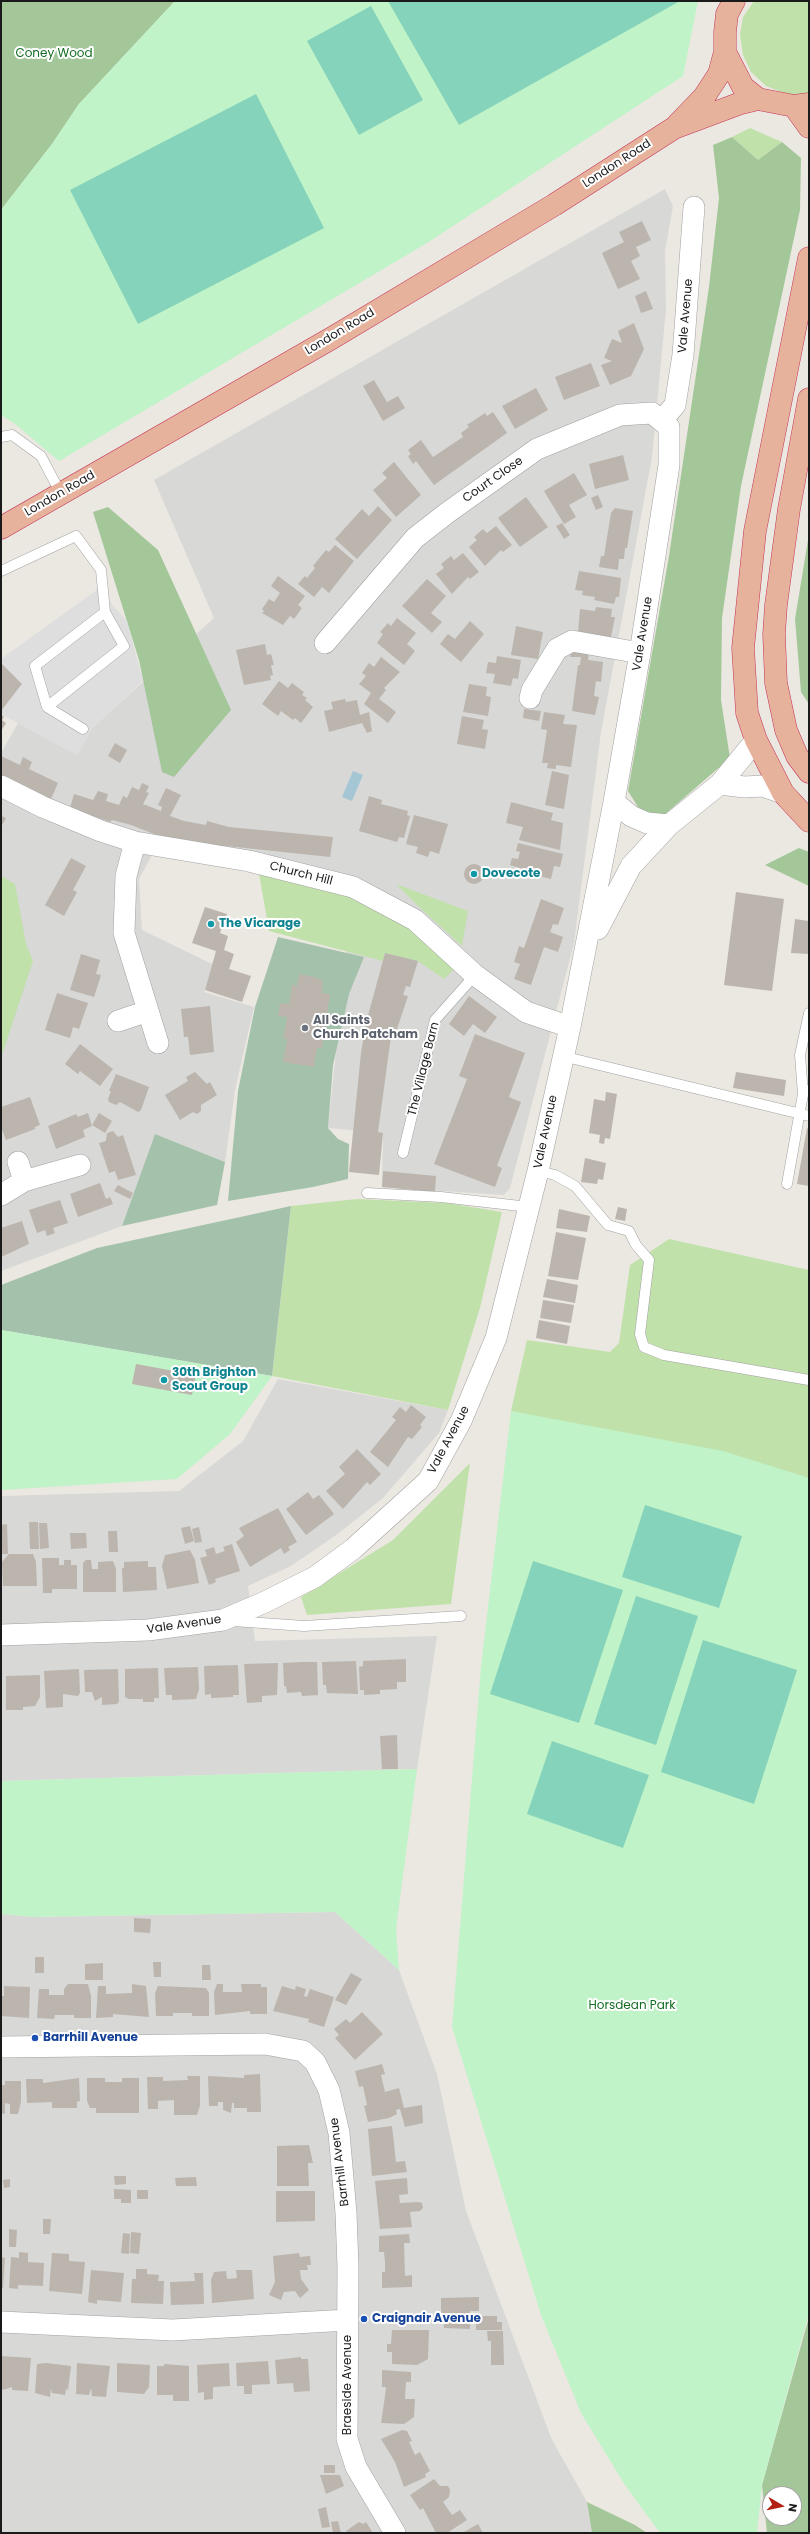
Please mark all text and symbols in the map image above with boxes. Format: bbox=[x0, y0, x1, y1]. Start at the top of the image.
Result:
park label: Coney Wood bbox=[15, 47, 93, 61]
street label: London Road bbox=[580, 137, 654, 191]
street label: Vale Avenue bbox=[676, 278, 696, 354]
street label: London Road bbox=[303, 306, 377, 358]
street label: Court Close bbox=[460, 454, 526, 506]
street label: London Road bbox=[22, 468, 98, 520]
street label: Vale Avenue bbox=[630, 596, 656, 672]
street label: Church Hill bbox=[268, 859, 334, 889]
place label: Dovecote bbox=[482, 867, 540, 881]
marker: Dovecote bbox=[469, 869, 479, 879]
place label: The Vicarage bbox=[219, 917, 301, 931]
marker: The Vicarage bbox=[206, 919, 216, 929]
place label: All Saints Church Patcham bbox=[313, 1014, 418, 1042]
street label: The Village Barn bbox=[405, 1021, 443, 1117]
marker: All Saints Church Patcham bbox=[300, 1023, 310, 1033]
street label: Vale Avenue bbox=[531, 1094, 561, 1170]
place label: 30th Brighton Scout Group bbox=[172, 1366, 256, 1394]
marker: 30th Brighton Scout Group bbox=[159, 1375, 169, 1385]
street label: Vale Avenue bbox=[425, 1404, 473, 1476]
street label: Vale Avenue bbox=[146, 1613, 222, 1637]
park label: Horsdean Park bbox=[589, 1999, 675, 2013]
place label: Barrhill Avenue bbox=[43, 2031, 138, 2045]
marker: Barrhill Avenue bbox=[30, 2033, 40, 2043]
street label: Barrhill Avenue bbox=[327, 2117, 353, 2207]
place label: Craignair Avenue bbox=[372, 2312, 481, 2326]
marker: Craignair Avenue bbox=[359, 2314, 369, 2324]
street label: Braeside Avenue bbox=[341, 2335, 355, 2435]
north arrow bbox=[762, 2486, 802, 2526]
text: N bbox=[784, 2502, 801, 2513]

